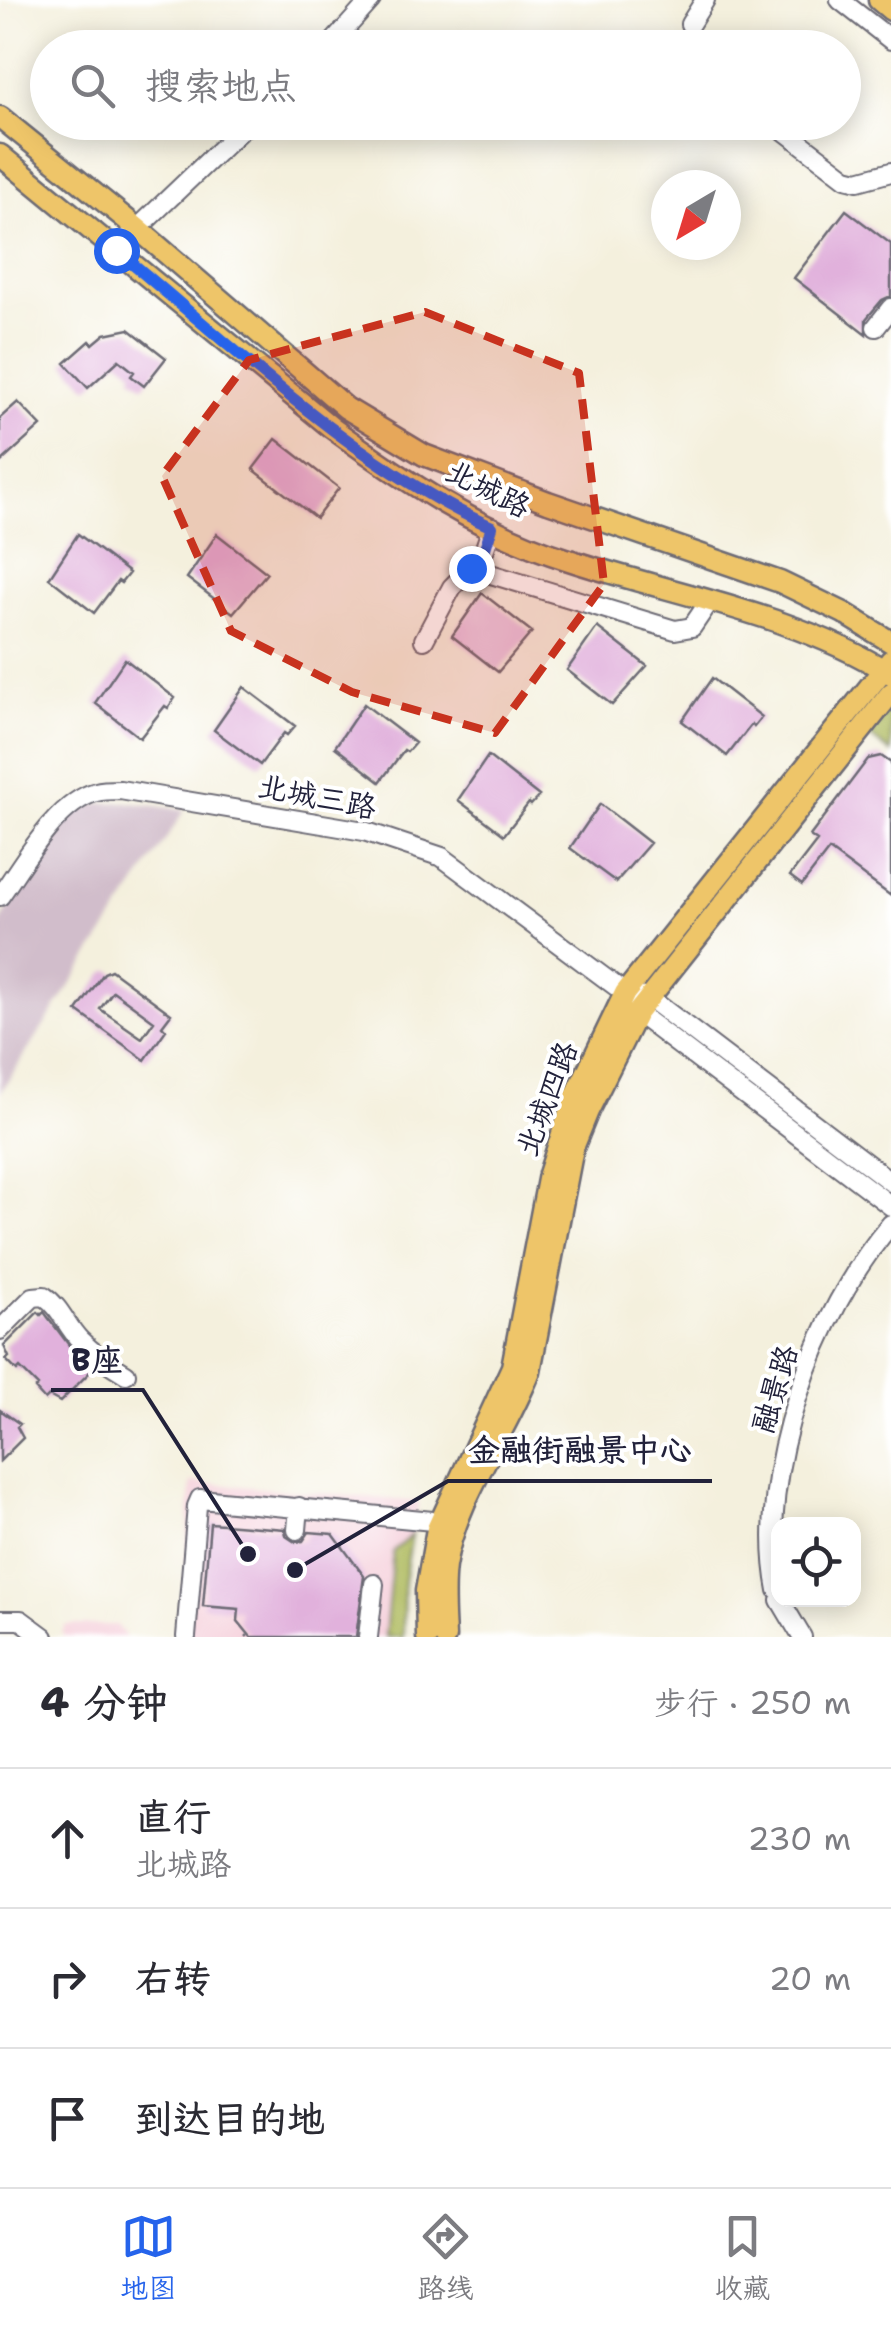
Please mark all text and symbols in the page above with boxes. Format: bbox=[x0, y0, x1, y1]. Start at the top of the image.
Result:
search box bbox=[30, 30, 861, 140]
icon: search bbox=[65, 58, 120, 113]
text: 搜索地点 bbox=[145, 60, 297, 111]
north arrow bbox=[651, 170, 741, 260]
route start bbox=[94, 228, 140, 274]
street label: 北城路 bbox=[439, 450, 538, 527]
route end bbox=[449, 546, 495, 592]
street label: 北城三路 bbox=[254, 765, 380, 828]
street label: 北城四路 bbox=[506, 1035, 587, 1162]
callout: B座 bbox=[51, 1328, 143, 1390]
text: B座 bbox=[71, 1338, 123, 1381]
street label: 融景路 bbox=[742, 1340, 807, 1438]
callout: 金融街融景中心 bbox=[448, 1419, 712, 1481]
text: 金融街融景中心 bbox=[468, 1428, 692, 1471]
map controls bbox=[771, 1517, 861, 1607]
button: locate bbox=[771, 1517, 861, 1607]
text: 4 分钟 bbox=[40, 1674, 168, 1730]
text: 步行 · 250 m bbox=[654, 1681, 851, 1724]
text: 直行 bbox=[135, 1791, 211, 1842]
icon: ahead bbox=[40, 1811, 95, 1866]
text: 230 m bbox=[748, 1817, 851, 1860]
text: 北城路 bbox=[135, 1842, 231, 1885]
icon: right bbox=[40, 1951, 95, 2006]
text: 右转 bbox=[135, 1953, 211, 2004]
text: 20 m bbox=[769, 1957, 851, 2000]
icon: arrive bbox=[40, 2091, 95, 2146]
text: 到达目的地 bbox=[135, 2093, 325, 2144]
tab: 地图 bbox=[120, 2209, 177, 2307]
tab: 路线 bbox=[417, 2209, 474, 2307]
tab: 收藏 bbox=[714, 2209, 771, 2307]

